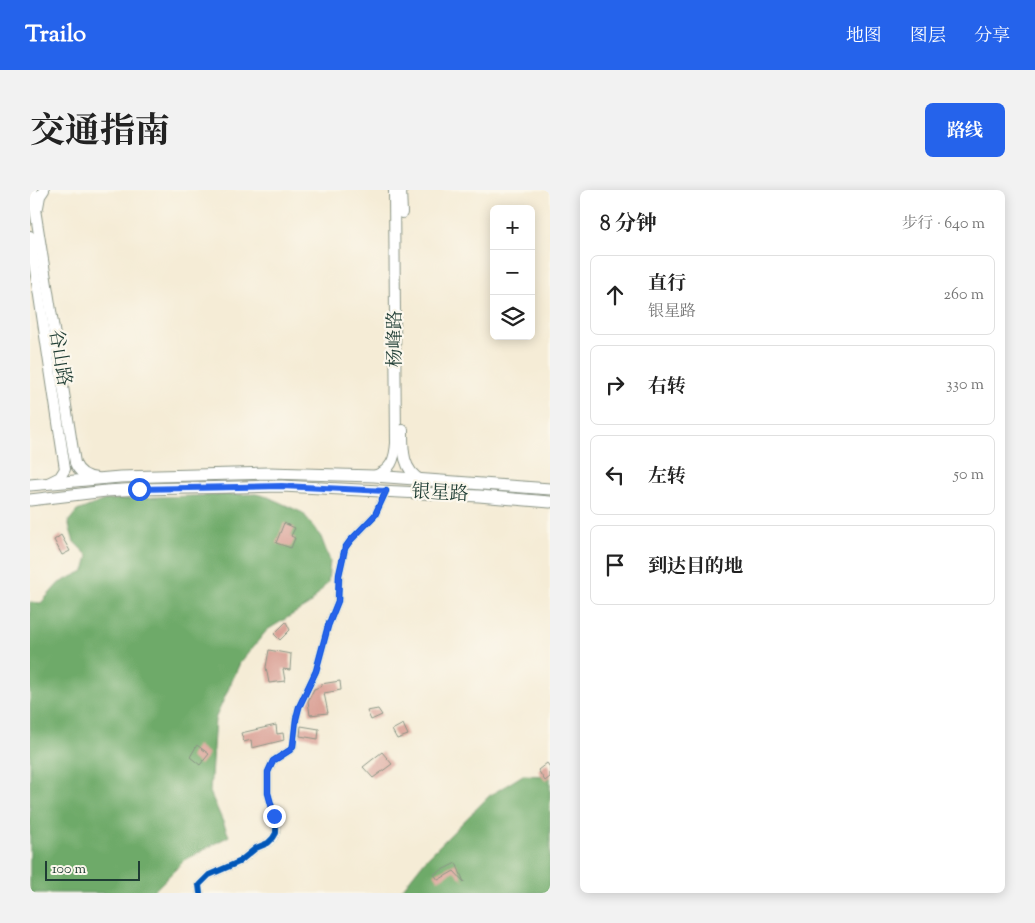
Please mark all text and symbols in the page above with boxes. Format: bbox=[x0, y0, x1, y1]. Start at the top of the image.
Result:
text: Trailo bbox=[25, 18, 86, 52]
text: 地图 bbox=[846, 24, 882, 50]
text: 图层 bbox=[910, 24, 946, 50]
text: 分享 bbox=[974, 24, 1010, 50]
button: 路线 bbox=[925, 103, 1005, 157]
text: 交通指南 bbox=[30, 108, 170, 159]
map controls bbox=[490, 205, 535, 340]
button: + bbox=[490, 205, 535, 250]
text: 8 分钟 bbox=[600, 210, 657, 240]
text: 步行 · 640 m bbox=[901, 213, 985, 236]
button: − bbox=[490, 250, 535, 295]
text: 直行 bbox=[648, 271, 686, 298]
icon: ahead bbox=[601, 281, 629, 309]
text: 260 m bbox=[943, 284, 984, 307]
button: layers bbox=[490, 295, 535, 340]
text: 银星路 bbox=[648, 301, 696, 324]
street label: 杨峰路 bbox=[383, 310, 410, 368]
street label: 谷山路 bbox=[41, 328, 77, 388]
icon: right bbox=[601, 371, 629, 399]
text: 右转 bbox=[648, 374, 686, 401]
text: 330 m bbox=[946, 374, 984, 397]
icon: left bbox=[601, 461, 629, 489]
text: 左转 bbox=[648, 464, 686, 491]
text: 50 m bbox=[953, 464, 984, 487]
route start bbox=[128, 478, 151, 501]
street label: 银星路 bbox=[411, 479, 469, 509]
icon: arrive bbox=[601, 551, 629, 579]
text: 到达目的地 bbox=[648, 554, 743, 581]
route end bbox=[263, 805, 286, 828]
scale bar bbox=[45, 858, 140, 881]
text: 100 m bbox=[52, 860, 86, 880]

